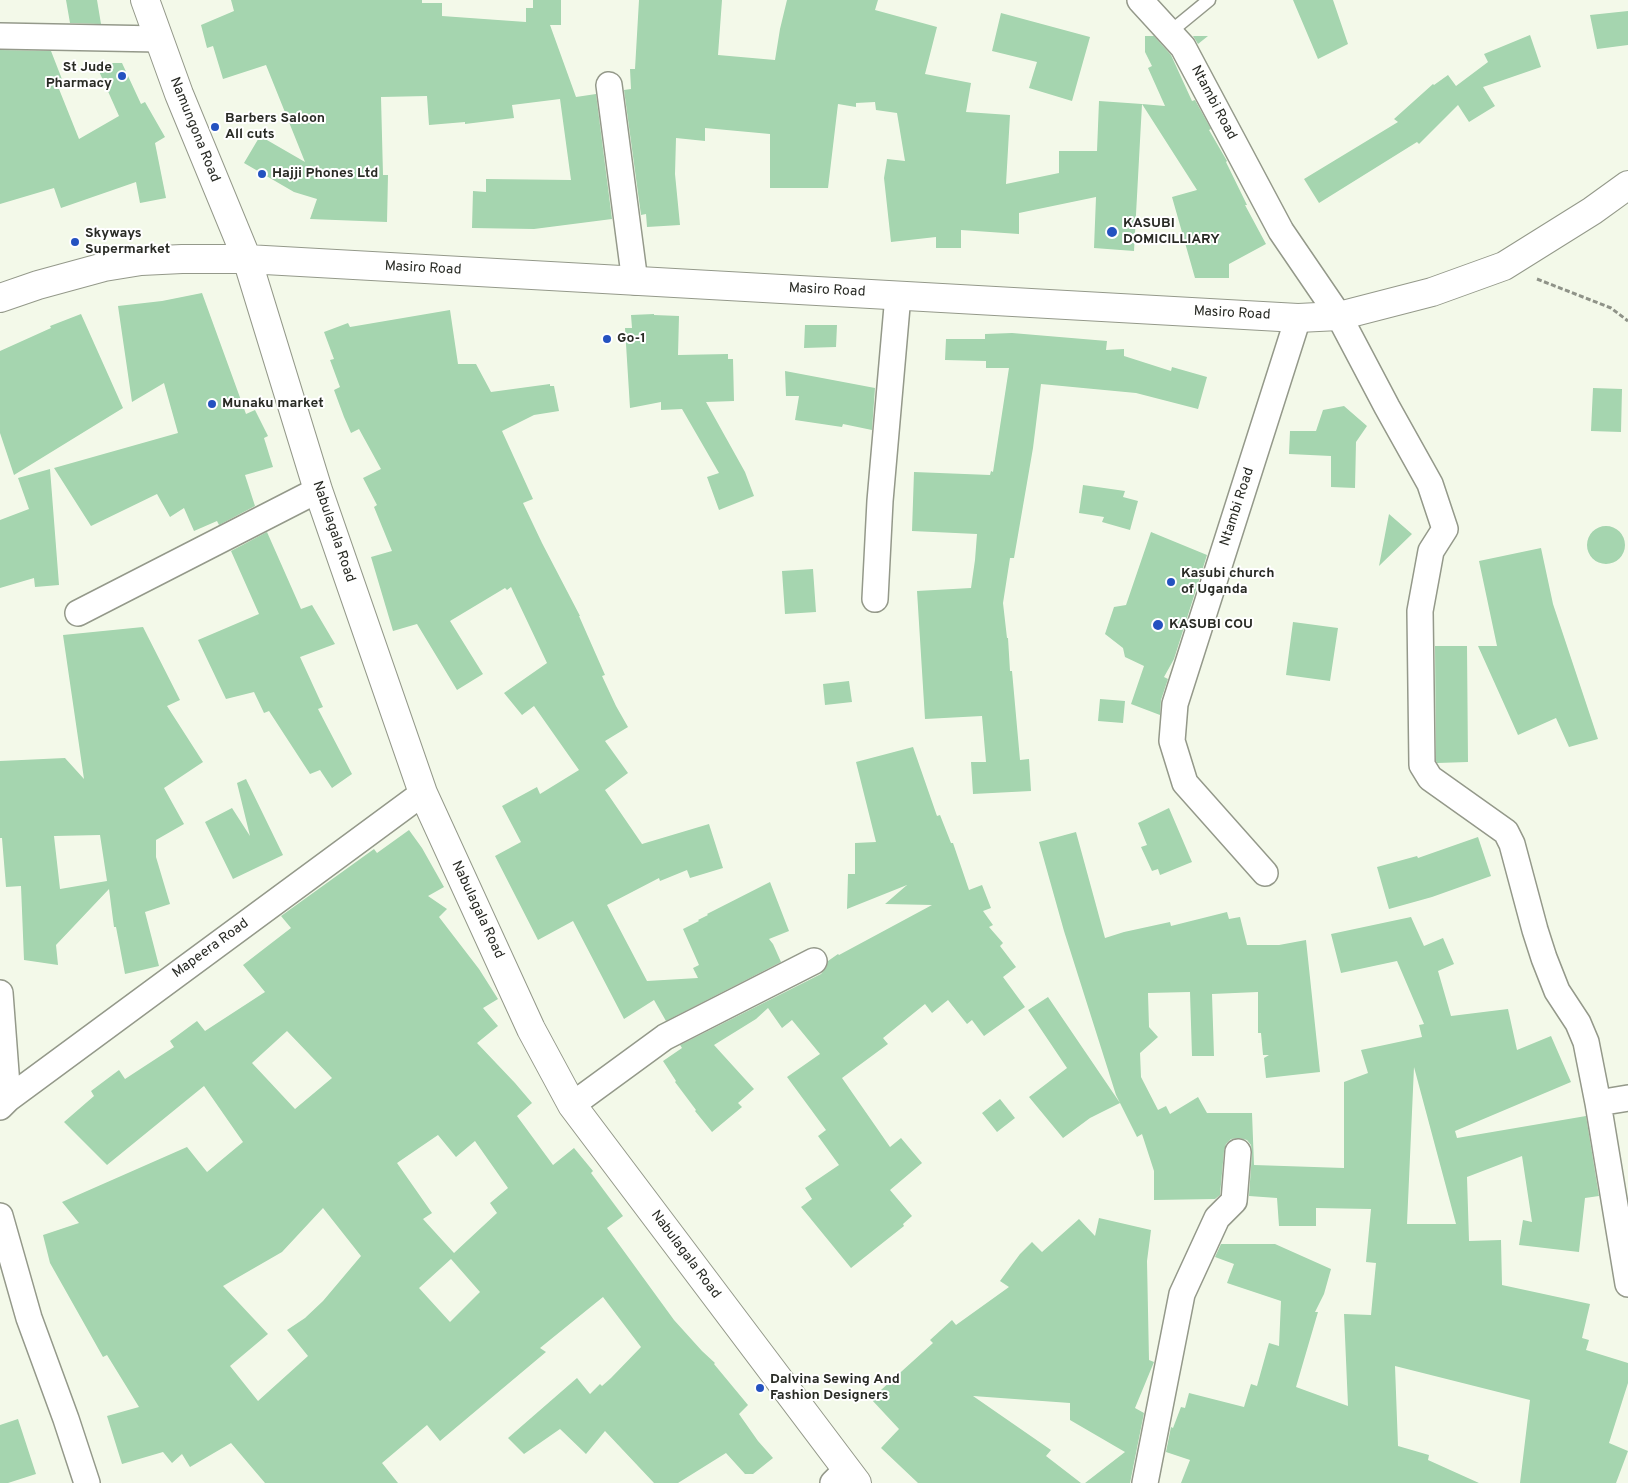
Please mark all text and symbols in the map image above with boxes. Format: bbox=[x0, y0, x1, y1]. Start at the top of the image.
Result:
place label: St Jude Pharmacy bbox=[46, 60, 112, 92]
street label: Ntambi Road bbox=[1186, 63, 1240, 143]
marker: St Jude Pharmacy bbox=[116, 70, 128, 82]
street label: Namungona Road bbox=[165, 75, 223, 185]
place label: Barbers Saloon All cuts bbox=[225, 111, 325, 144]
marker: Barbers Saloon All cuts bbox=[209, 121, 221, 133]
place label: Hajji Phones Ltd bbox=[272, 166, 378, 182]
marker: Hajji Phones Ltd bbox=[256, 168, 268, 180]
place label: KASUBI DOMICILLIARY bbox=[1123, 216, 1220, 248]
marker: KASUBI DOMICILLIARY bbox=[1105, 225, 1119, 239]
place label: Skyways Supermarket bbox=[85, 226, 170, 258]
marker: Skyways Supermarket bbox=[69, 236, 81, 248]
street label: Masiro Road bbox=[384, 259, 462, 279]
street label: Masiro Road bbox=[788, 281, 866, 301]
street label: Masiro Road bbox=[1193, 304, 1271, 324]
place label: Go-1 bbox=[617, 331, 646, 347]
marker: Go-1 bbox=[601, 333, 613, 345]
place label: Munaku market bbox=[222, 396, 324, 412]
marker: Munaku market bbox=[206, 398, 218, 410]
street label: Ntambi Road bbox=[1217, 466, 1259, 548]
street label: Nabulagala Road bbox=[308, 479, 358, 585]
place label: Kasubi church of Uganda bbox=[1181, 566, 1274, 598]
marker: Kasubi church of Uganda bbox=[1165, 576, 1177, 588]
place label: KASUBI COU bbox=[1169, 617, 1253, 633]
marker: KASUBI COU bbox=[1151, 618, 1165, 632]
street label: Nabulagala Road bbox=[447, 858, 507, 962]
street label: Mapeera Road bbox=[170, 916, 252, 982]
street label: Nabulagala Road bbox=[646, 1208, 724, 1302]
place label: Dalvina Sewing And Fashion Designers bbox=[770, 1372, 900, 1404]
marker: Dalvina Sewing And Fashion Designers bbox=[754, 1382, 766, 1394]

